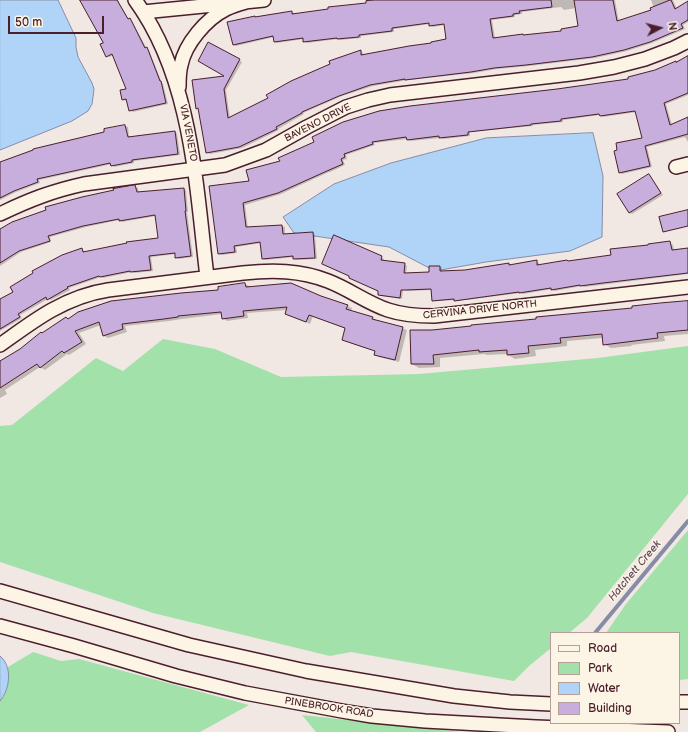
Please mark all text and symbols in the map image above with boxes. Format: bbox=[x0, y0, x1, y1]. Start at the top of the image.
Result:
scale bar bbox=[10, 8, 106, 34]
north arrow bbox=[640, 8, 680, 48]
text: 50 m bbox=[15, 15, 42, 30]
text: N bbox=[665, 22, 679, 31]
street label: BAVENO DRIVE bbox=[283, 101, 353, 145]
street label: VIA VENETO bbox=[177, 103, 199, 163]
street label: CERVINA DRIVE NORTH bbox=[422, 298, 538, 322]
water label: Hatchett Creek bbox=[606, 538, 664, 604]
legend bbox=[550, 632, 680, 724]
text: Road bbox=[588, 641, 617, 656]
text: Park bbox=[588, 661, 612, 676]
text: Water bbox=[588, 681, 620, 696]
street label: PINEBROOK ROAD bbox=[284, 695, 374, 721]
text: Building bbox=[588, 701, 632, 716]

